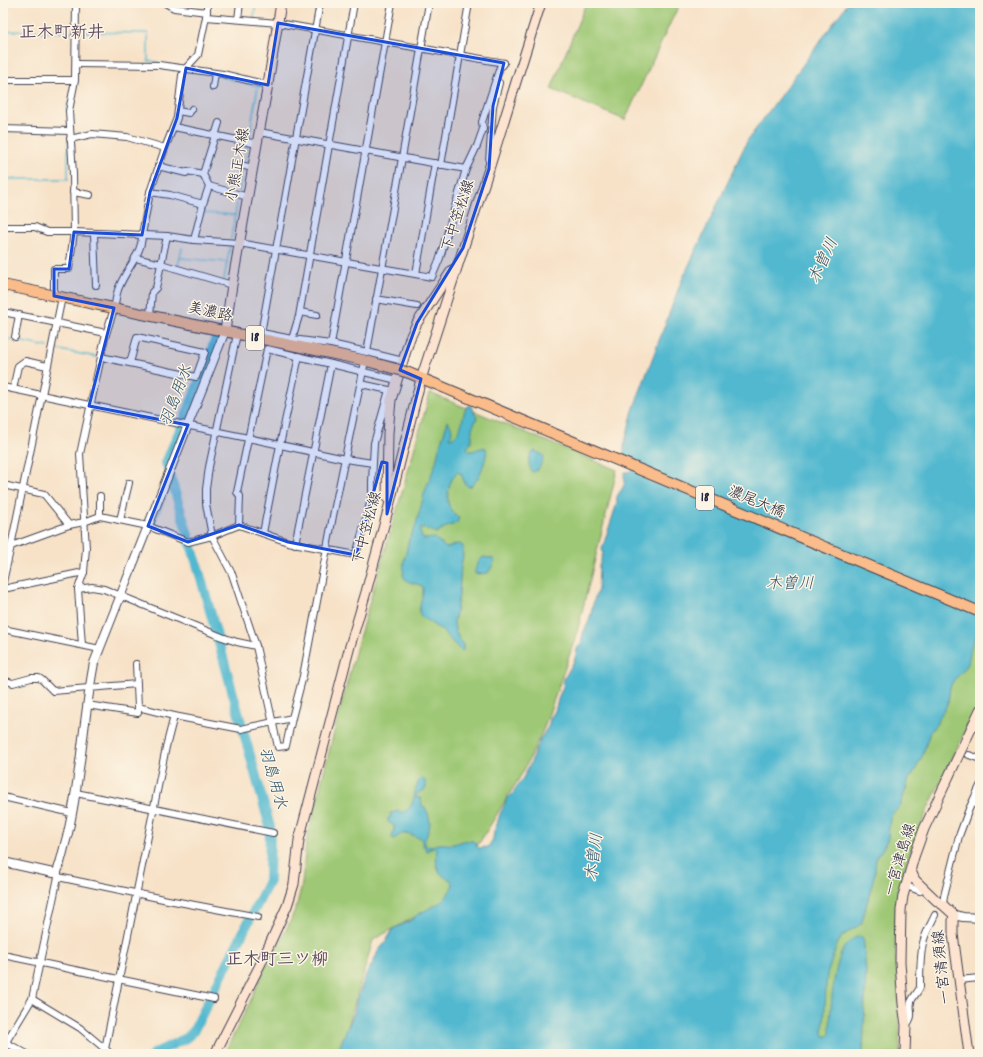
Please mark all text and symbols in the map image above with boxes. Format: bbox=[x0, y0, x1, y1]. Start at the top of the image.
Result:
district label: 正木町新井 bbox=[20, 22, 105, 46]
street label: 小熊正木線 bbox=[222, 126, 256, 204]
street label: 下中笠松線 bbox=[437, 177, 481, 255]
water label: 木曽川 bbox=[803, 234, 845, 288]
street label: 美濃路 bbox=[186, 298, 234, 328]
road number: 18 bbox=[246, 326, 264, 350]
water label: 羽島用水 bbox=[155, 362, 199, 430]
street label: 濃尾大橋 bbox=[724, 481, 788, 525]
road number: 18 bbox=[696, 486, 714, 510]
street label: 下中笠松線 bbox=[348, 489, 388, 567]
water label: 木曽川 bbox=[766, 573, 814, 596]
water label: 羽島用水 bbox=[252, 744, 292, 812]
street label: 一宮津島線 bbox=[880, 821, 922, 899]
water label: 木曽川 bbox=[581, 832, 609, 882]
street label: 一宮清須線 bbox=[928, 929, 958, 1005]
district label: 正木町三ツ柳 bbox=[226, 949, 328, 973]

